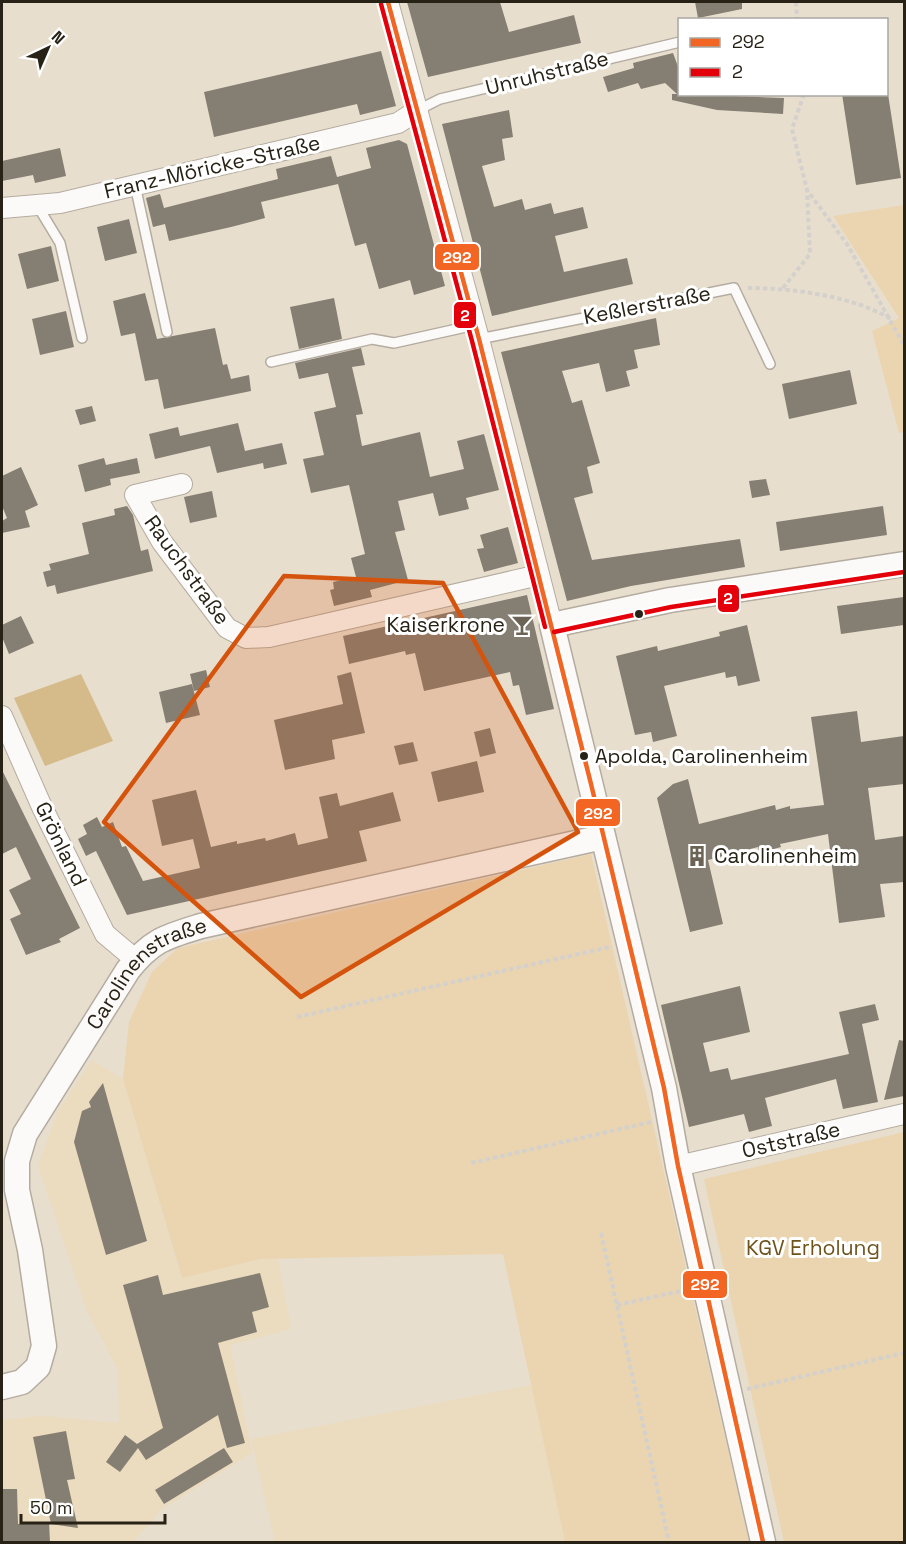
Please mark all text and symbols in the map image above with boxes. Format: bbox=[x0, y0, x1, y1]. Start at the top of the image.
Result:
north arrow bbox=[18, 18, 78, 78]
legend bbox=[678, 18, 888, 96]
text: N bbox=[47, 26, 69, 49]
text: 292 bbox=[732, 30, 765, 53]
street label: Unruhstraße bbox=[482, 44, 611, 101]
text: 2 bbox=[732, 60, 743, 83]
street label: Franz-Möricke-Straße bbox=[101, 128, 323, 205]
line badge: 292 bbox=[434, 243, 480, 271]
text: 292 bbox=[443, 247, 471, 268]
street label: Keßlerstraße bbox=[581, 279, 713, 330]
line badge: 2 bbox=[453, 301, 477, 329]
text: 2 bbox=[460, 305, 470, 326]
street label: Rauchstraße bbox=[139, 510, 236, 630]
line badge: 2 bbox=[717, 584, 740, 613]
text: 2 bbox=[723, 588, 733, 609]
unlabelled marker bbox=[633, 608, 645, 620]
place label: Kaiserkrone bbox=[386, 611, 505, 638]
bar icon: Kaiserkrone bbox=[510, 613, 534, 637]
place label: Apolda, Carolinenheim bbox=[595, 743, 808, 769]
marker: Apolda, Carolinenheim bbox=[578, 750, 590, 762]
street label: Grönland bbox=[29, 797, 94, 891]
line badge: 292 bbox=[575, 798, 621, 827]
text: 292 bbox=[584, 803, 612, 824]
place label: Carolinenheim bbox=[714, 842, 857, 869]
building icon: Carolinenheim bbox=[685, 844, 709, 868]
street label: Carolinenstraße bbox=[80, 911, 210, 1034]
street label: Oststraße bbox=[739, 1115, 843, 1164]
park label: KGV Erholung bbox=[746, 1234, 880, 1261]
line badge: 292 bbox=[682, 1270, 728, 1299]
text: 292 bbox=[691, 1274, 719, 1295]
scale bar bbox=[21, 1487, 165, 1525]
text: 50 m bbox=[30, 1496, 72, 1519]

